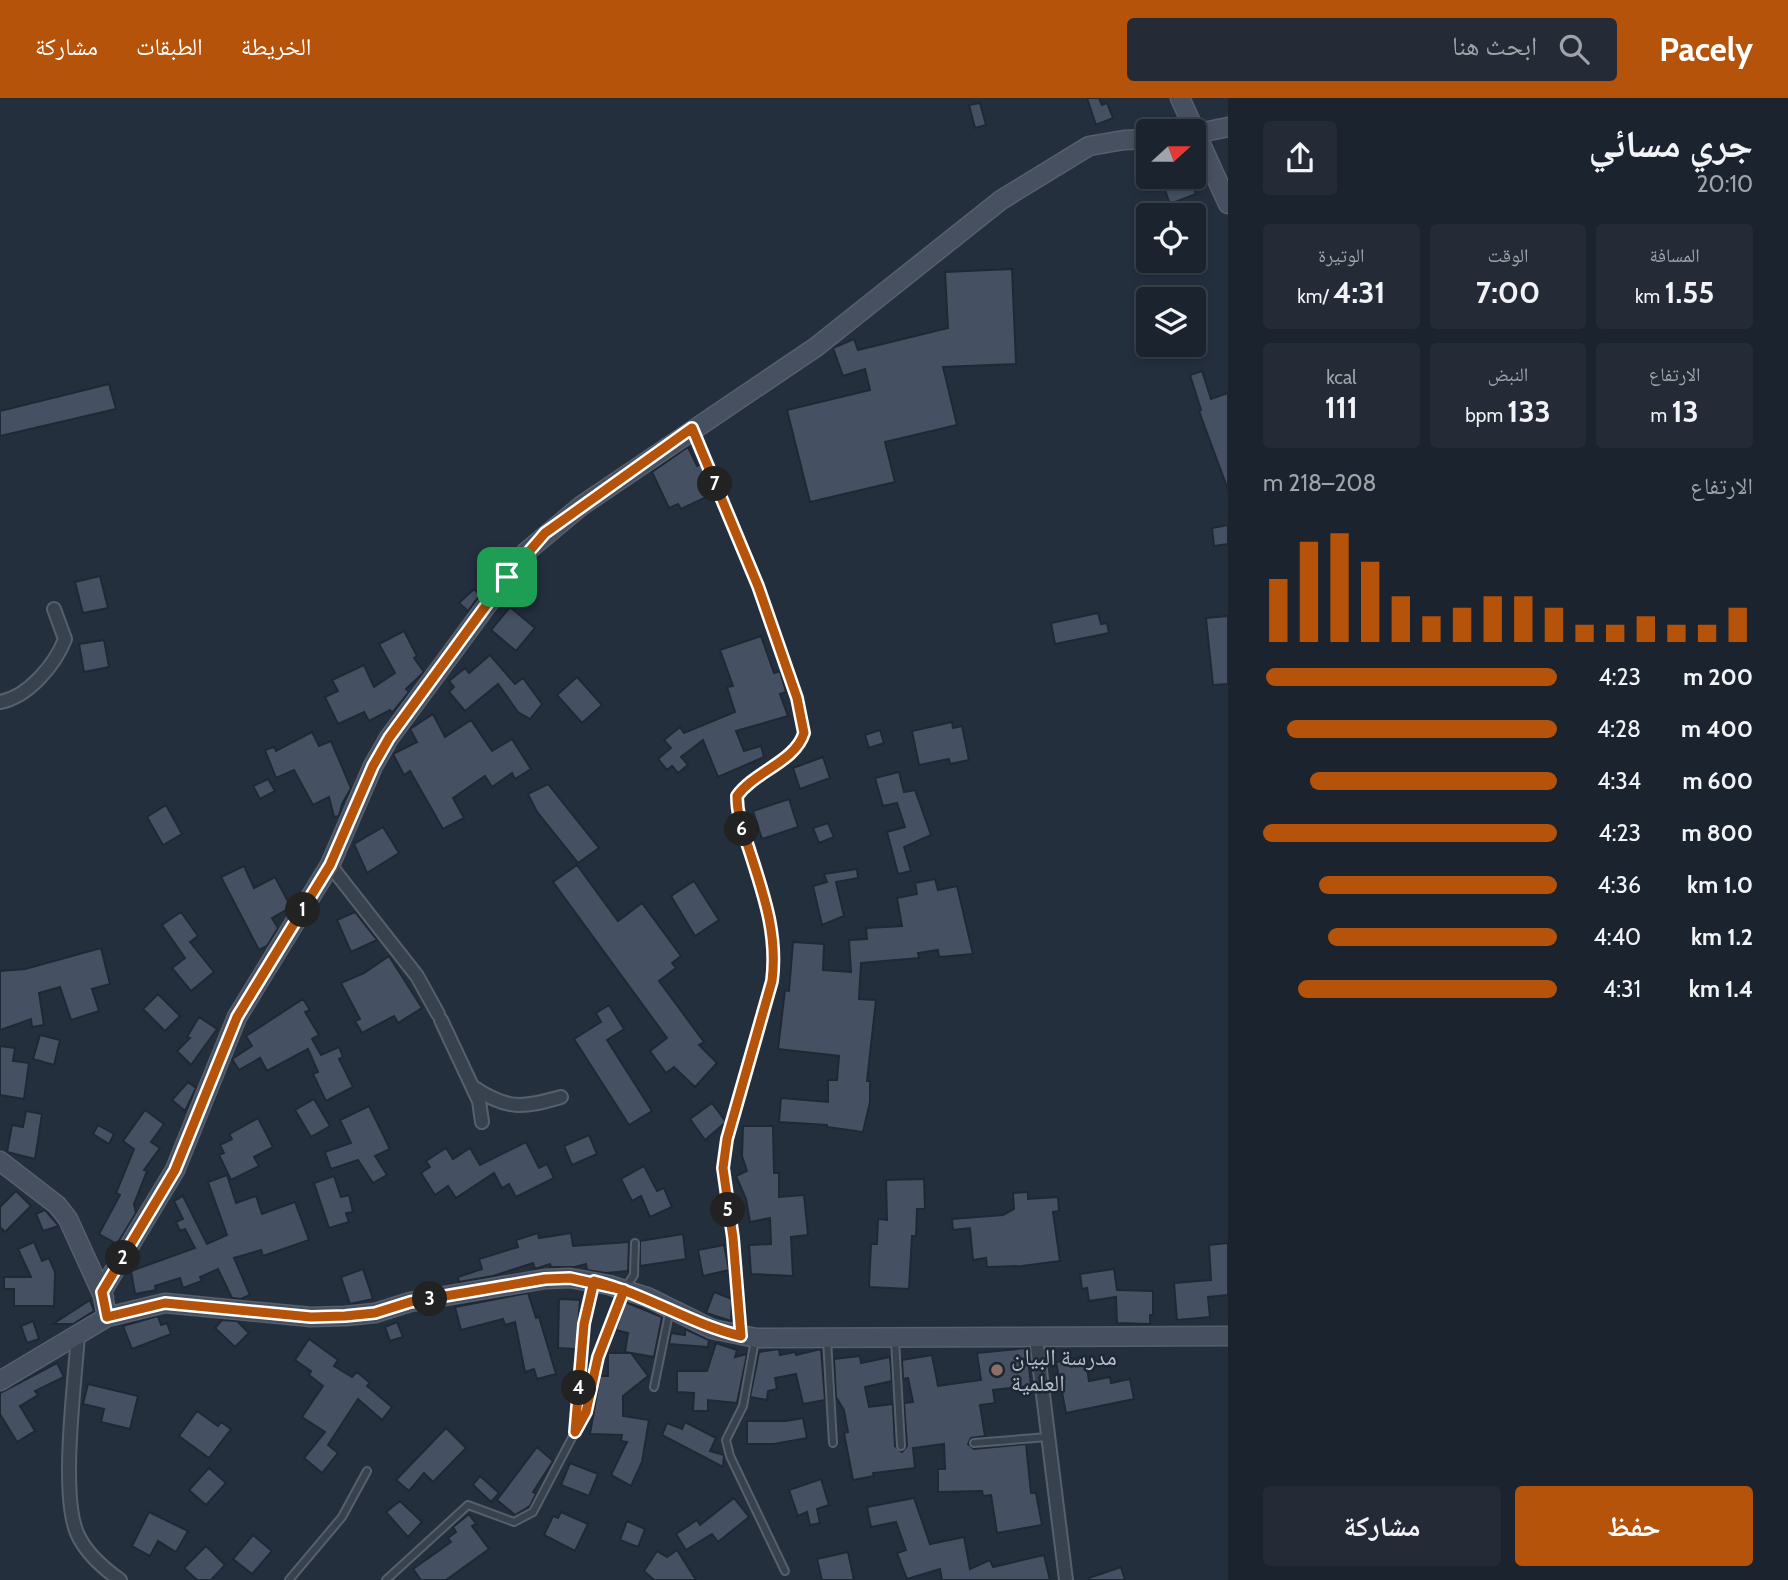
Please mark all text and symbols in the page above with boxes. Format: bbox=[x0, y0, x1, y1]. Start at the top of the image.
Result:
search box bbox=[1127, 18, 1617, 81]
text: Pacely bbox=[1659, 29, 1753, 69]
text: ابحث هنا bbox=[1452, 30, 1537, 62]
icon: search bbox=[1555, 30, 1593, 68]
text: مشاركة bbox=[35, 32, 98, 61]
text: الطبقات bbox=[136, 32, 203, 61]
text: الخريطة bbox=[241, 32, 311, 61]
north arrow bbox=[1136, 119, 1206, 189]
map controls bbox=[1136, 119, 1206, 357]
text: جري مسائي bbox=[1589, 120, 1753, 167]
button: share bbox=[1263, 121, 1337, 195]
text: 20:10 bbox=[1697, 170, 1753, 198]
button: locate bbox=[1136, 203, 1206, 273]
text: الوتيرة bbox=[1318, 244, 1364, 267]
text: الوقت bbox=[1488, 244, 1528, 267]
text: المسافة bbox=[1649, 244, 1700, 267]
text: 4:31 bbox=[1333, 274, 1385, 311]
text: 7:00 bbox=[1476, 274, 1540, 311]
text: 1.55 bbox=[1664, 274, 1714, 311]
text: /km bbox=[1297, 285, 1333, 308]
text: km bbox=[1635, 285, 1664, 308]
button: layers bbox=[1136, 287, 1206, 357]
text: النبض bbox=[1488, 363, 1528, 386]
text: الارتفاع bbox=[1649, 363, 1701, 386]
text: kcal bbox=[1326, 366, 1357, 389]
text: 111 bbox=[1325, 389, 1358, 426]
text: 133 bbox=[1507, 393, 1551, 430]
text: 13 bbox=[1672, 393, 1699, 430]
text: bpm bbox=[1465, 404, 1507, 427]
text: m bbox=[1651, 404, 1672, 427]
pin: 7 bbox=[698, 466, 732, 502]
text: 208–218 m bbox=[1263, 469, 1376, 497]
text: 7 bbox=[710, 472, 719, 495]
text: الارتفاع bbox=[1690, 472, 1753, 500]
pin bbox=[477, 547, 537, 607]
icon: arrive bbox=[488, 558, 526, 596]
text: 4:23 bbox=[1598, 663, 1641, 691]
text: 200 m bbox=[1683, 663, 1753, 691]
text: 4:28 bbox=[1597, 715, 1641, 743]
text: 400 m bbox=[1681, 715, 1753, 743]
text: 4:34 bbox=[1597, 767, 1641, 795]
text: 600 m bbox=[1682, 767, 1753, 795]
pin: 6 bbox=[724, 812, 760, 846]
text: 6 bbox=[736, 817, 747, 840]
text: 4:23 bbox=[1598, 819, 1641, 847]
text: 800 m bbox=[1681, 819, 1753, 847]
text: 4:36 bbox=[1597, 871, 1641, 899]
text: 1.0 km bbox=[1687, 871, 1753, 899]
pin: 1 bbox=[286, 892, 320, 928]
text: 1 bbox=[299, 898, 306, 921]
text: 4:40 bbox=[1594, 923, 1641, 951]
text: 1.2 km bbox=[1691, 923, 1753, 951]
text: 4:31 bbox=[1603, 975, 1641, 1003]
text: 1.4 km bbox=[1689, 975, 1753, 1003]
pin: 5 bbox=[710, 1192, 746, 1228]
text: 5 bbox=[722, 1198, 733, 1221]
pin: 2 bbox=[106, 1240, 140, 1276]
text: 2 bbox=[117, 1246, 128, 1269]
pin: 3 bbox=[412, 1282, 448, 1316]
text: 3 bbox=[424, 1287, 435, 1310]
place label: مدرسة البيان العلمية bbox=[1011, 1343, 1117, 1397]
marker: مدرسة البيان العلمية bbox=[989, 1362, 1005, 1378]
pin: 4 bbox=[562, 1370, 596, 1406]
text: 4 bbox=[573, 1376, 584, 1399]
button: مشاركة bbox=[1263, 1486, 1501, 1566]
button: حفظ bbox=[1515, 1486, 1753, 1566]

